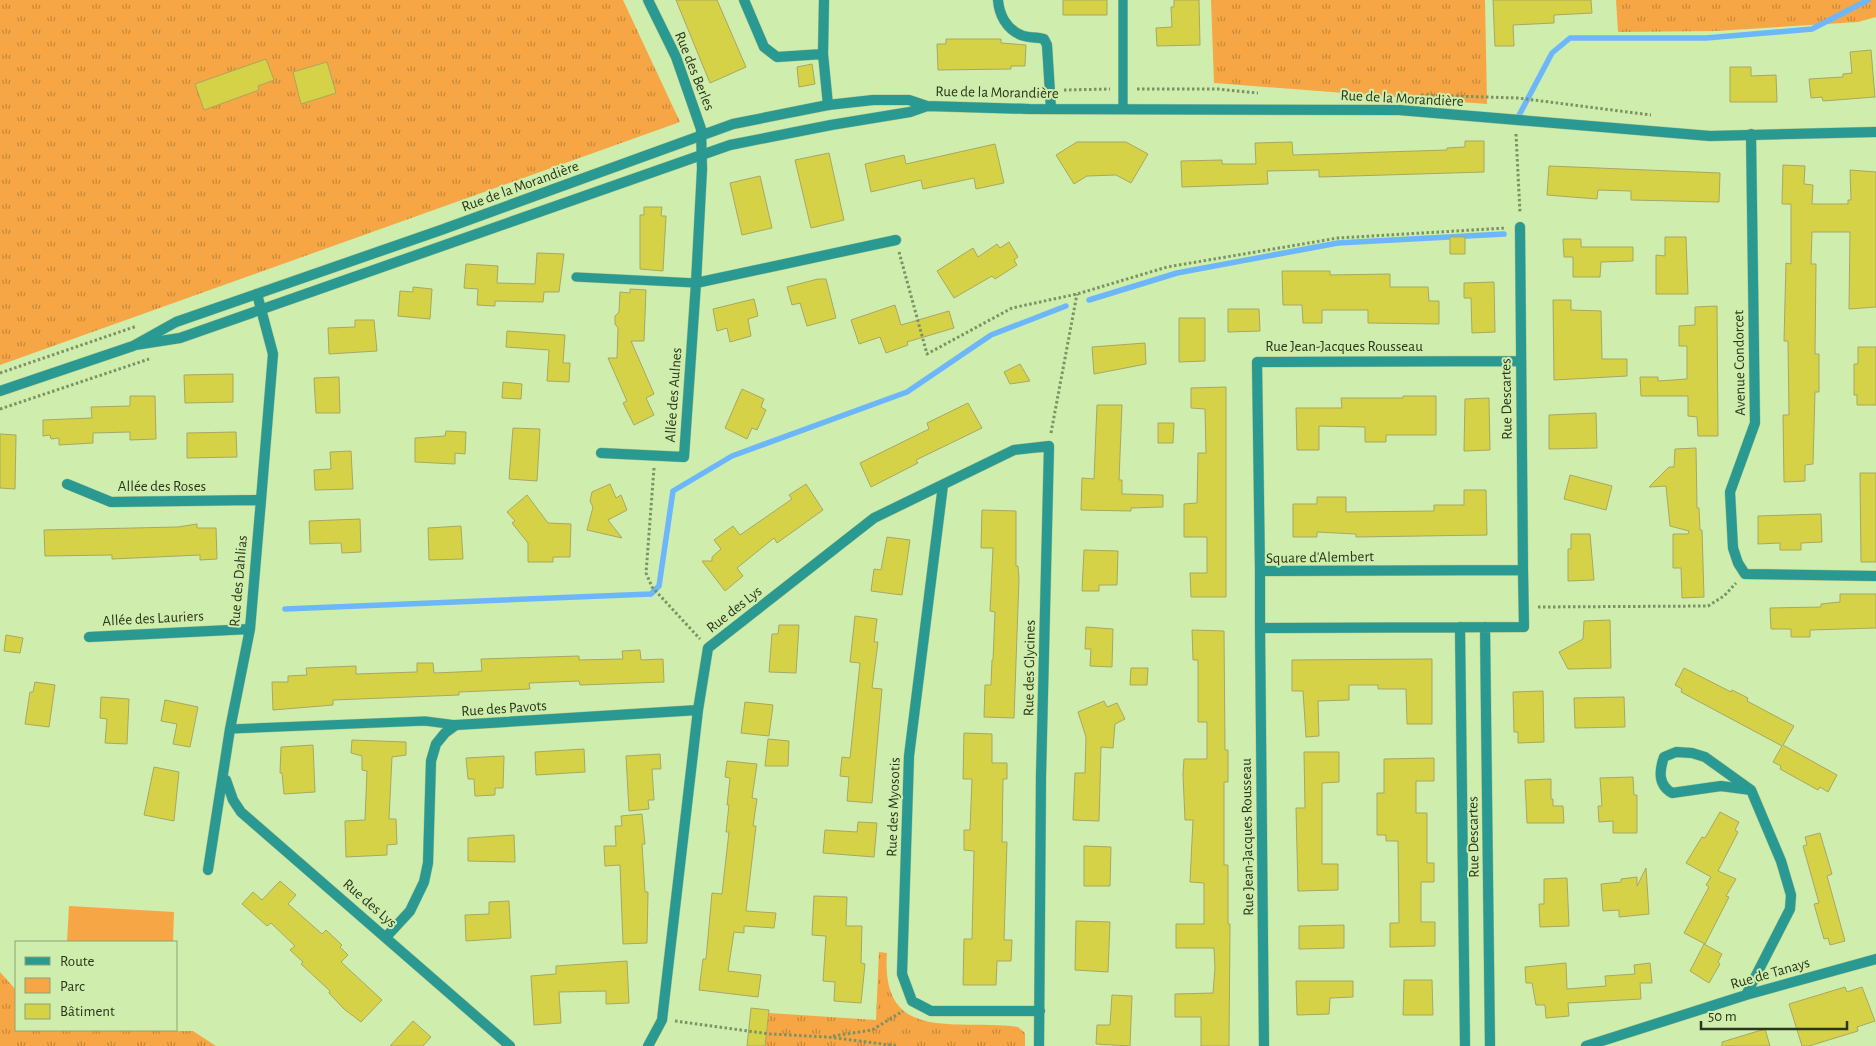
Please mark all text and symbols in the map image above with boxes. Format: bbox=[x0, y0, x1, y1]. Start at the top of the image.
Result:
street label: Rue des Berles bbox=[672, 30, 717, 113]
street label: Rue de la Morandière bbox=[935, 84, 1059, 101]
street label: Rue de la Morandière bbox=[1340, 88, 1464, 109]
street label: Rue de la Morandière bbox=[460, 158, 581, 215]
street label: Avenue Condorcet bbox=[1731, 310, 1748, 416]
street label: Rue Jean-Jacques Rousseau bbox=[1265, 339, 1423, 354]
street label: Allée des Aulnes bbox=[663, 347, 684, 443]
street label: Rue Descartes bbox=[1498, 358, 1515, 440]
street label: Allée des Roses bbox=[118, 479, 206, 494]
street label: Rue des Dahlias bbox=[227, 535, 250, 628]
street label: Square d'Alembert bbox=[1266, 549, 1374, 566]
street label: Rue des Lys bbox=[704, 583, 765, 636]
street label: Allée des Lauriers bbox=[102, 608, 204, 629]
street label: Rue des Glycines bbox=[1021, 620, 1038, 716]
street label: Rue des Pavots bbox=[461, 698, 547, 719]
street label: Rue des Myosotis bbox=[884, 757, 903, 857]
street label: Rue Jean-Jacques Rousseau bbox=[1239, 758, 1256, 916]
street label: Rue Descartes bbox=[1465, 796, 1482, 878]
street label: Rue des Lys bbox=[340, 876, 399, 931]
legend bbox=[15, 941, 178, 1031]
text: Route bbox=[60, 954, 94, 969]
street label: Rue de Tanays bbox=[1729, 955, 1812, 992]
text: Parc bbox=[60, 979, 85, 994]
scale bar bbox=[1701, 998, 1847, 1030]
text: Bâtiment bbox=[60, 1004, 115, 1019]
text: 50 m bbox=[1708, 1009, 1737, 1024]

